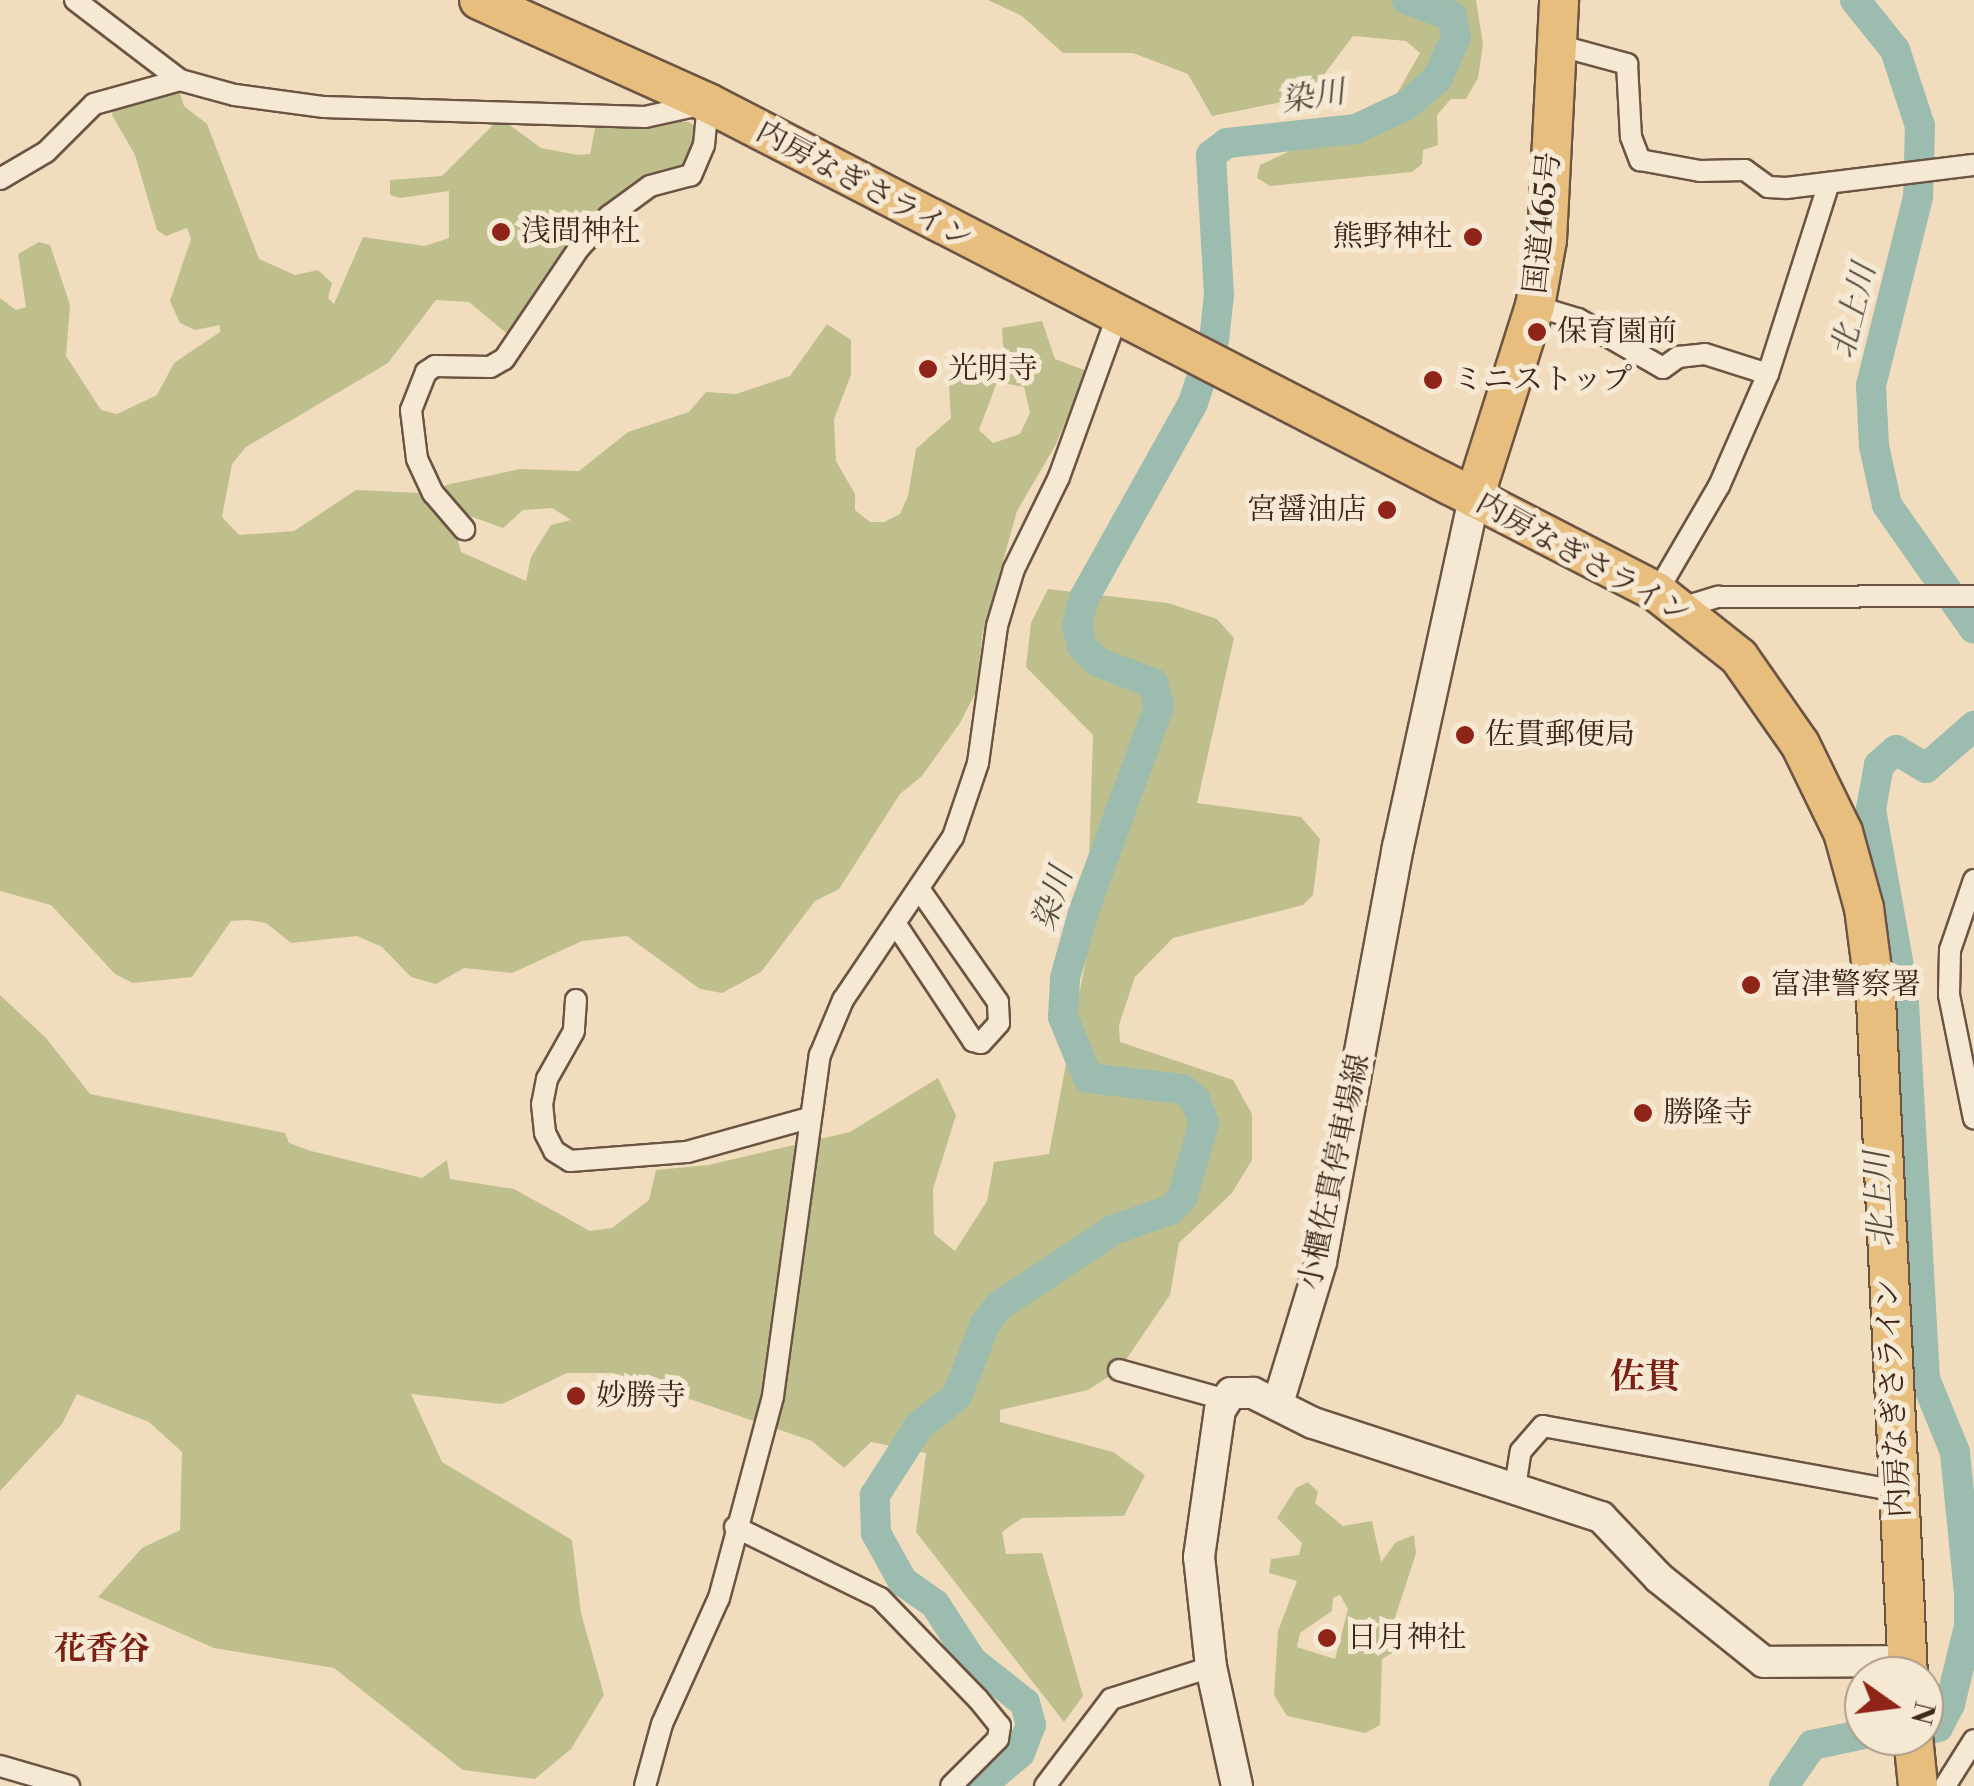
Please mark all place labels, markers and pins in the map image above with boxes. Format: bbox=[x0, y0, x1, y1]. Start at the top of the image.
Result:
place label: 浅間神社 bbox=[521, 214, 641, 250]
place label: 熊野神社 bbox=[1333, 219, 1453, 255]
marker: 浅間神社 bbox=[490, 221, 512, 243]
marker: 熊野神社 bbox=[1462, 226, 1484, 248]
place label: 保育園前 bbox=[1557, 314, 1677, 350]
marker: 保育園前 bbox=[1526, 321, 1548, 343]
place label: 光明寺 bbox=[948, 351, 1038, 387]
marker: 光明寺 bbox=[917, 358, 939, 380]
place label: ミニストップ bbox=[1453, 362, 1633, 398]
marker: ミニストップ bbox=[1422, 369, 1444, 391]
place label: 宮醤油店 bbox=[1247, 492, 1367, 528]
marker: 宮醤油店 bbox=[1376, 499, 1398, 521]
place label: 佐貫郵便局 bbox=[1485, 717, 1635, 753]
marker: 佐貫郵便局 bbox=[1454, 724, 1476, 746]
place label: 富津警察署 bbox=[1771, 967, 1921, 1003]
marker: 富津警察署 bbox=[1740, 974, 1762, 996]
place label: 勝隆寺 bbox=[1663, 1095, 1753, 1131]
marker: 勝隆寺 bbox=[1632, 1102, 1654, 1124]
place label: 妙勝寺 bbox=[596, 1378, 686, 1414]
marker: 妙勝寺 bbox=[565, 1385, 587, 1407]
place label: 日月神社 bbox=[1347, 1620, 1467, 1656]
marker: 日月神社 bbox=[1316, 1627, 1338, 1649]

